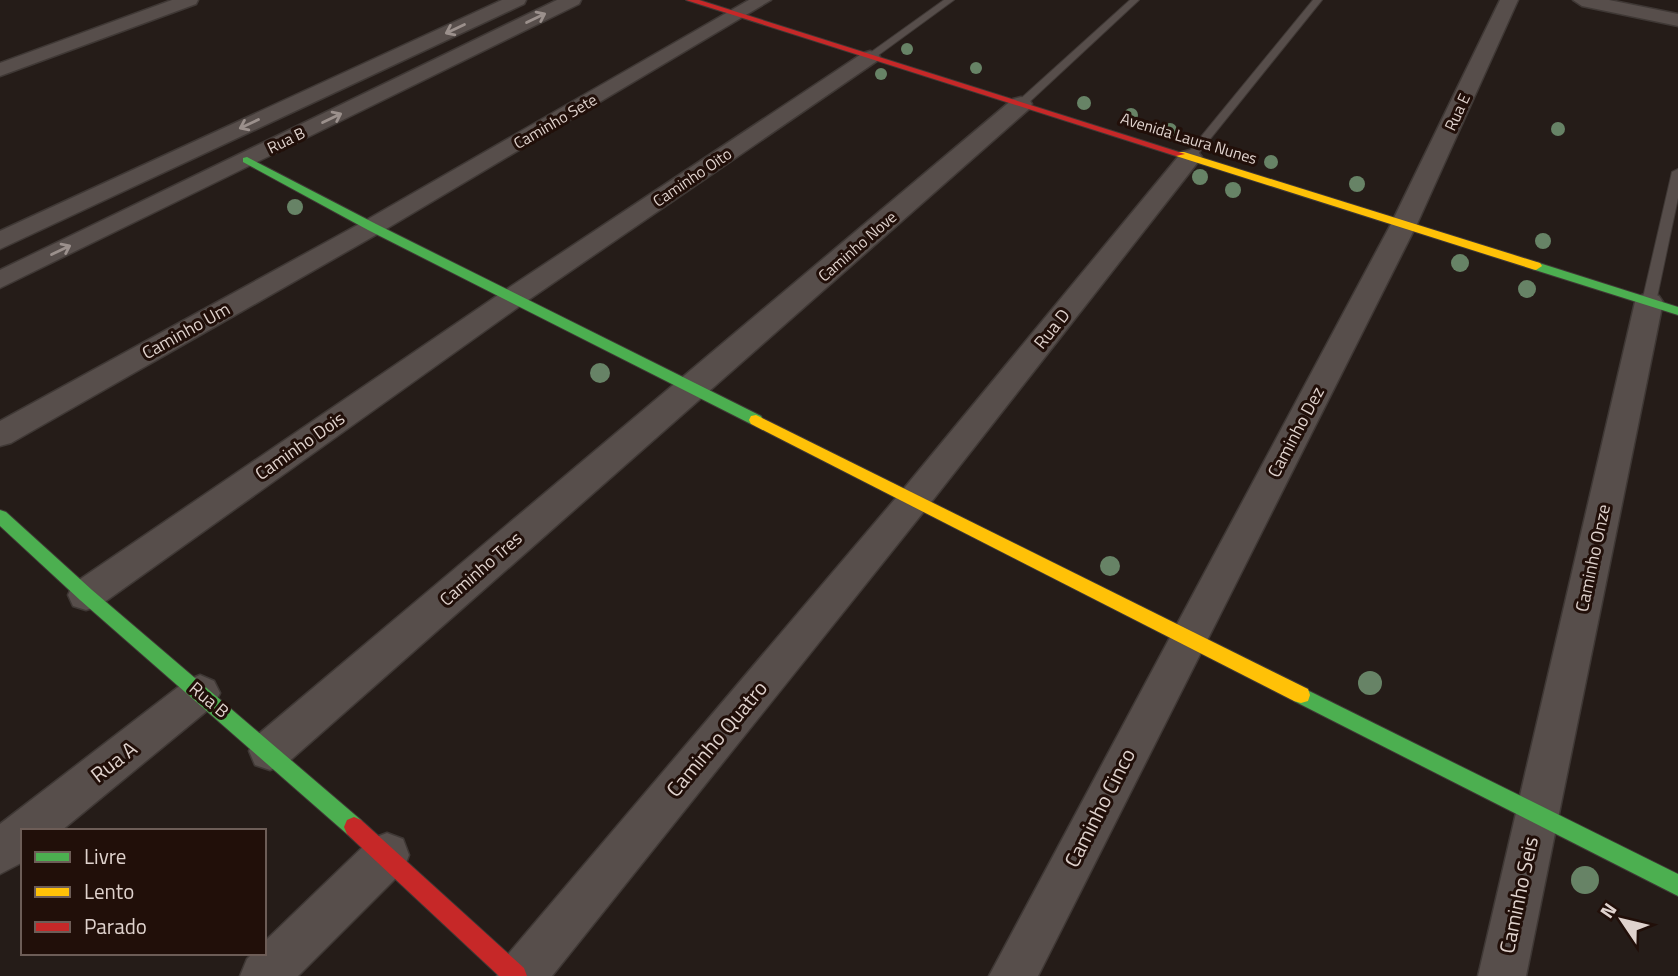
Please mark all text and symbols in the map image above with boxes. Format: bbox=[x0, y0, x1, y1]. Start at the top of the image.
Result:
one-way arrow bbox=[525, 10, 546, 24]
one-way arrow bbox=[445, 22, 466, 36]
street label: Caminho Sete bbox=[509, 87, 601, 155]
street label: Rua E bbox=[1438, 89, 1476, 135]
street label: Avenida Laura Nunes bbox=[1118, 106, 1260, 170]
one-way arrow bbox=[321, 110, 342, 124]
one-way arrow bbox=[238, 118, 260, 131]
street label: Rua B bbox=[263, 120, 309, 159]
street label: Caminho Oito bbox=[648, 142, 736, 212]
street label: Caminho Nove bbox=[812, 205, 902, 287]
one-way arrow bbox=[50, 242, 71, 256]
street label: Caminho Um bbox=[137, 295, 235, 366]
street label: Rua D bbox=[1027, 303, 1076, 355]
street label: Caminho Dez bbox=[1260, 382, 1331, 482]
street label: Caminho Dois bbox=[249, 405, 350, 486]
street label: Caminho Onze bbox=[1568, 502, 1617, 614]
street label: Caminho Tres bbox=[433, 525, 528, 612]
street label: Caminho Quatro bbox=[658, 673, 775, 804]
street label: Rua B bbox=[184, 675, 235, 724]
street label: Rua A bbox=[83, 732, 144, 790]
street label: Caminho Cinco bbox=[1055, 742, 1143, 873]
legend bbox=[21, 829, 266, 955]
street label: Caminho Seis bbox=[1490, 833, 1546, 956]
text: Livre bbox=[84, 840, 126, 872]
text: Lento bbox=[84, 875, 134, 907]
north arrow bbox=[1587, 885, 1657, 955]
text: N bbox=[1592, 896, 1623, 924]
text: Parado bbox=[84, 910, 147, 942]

